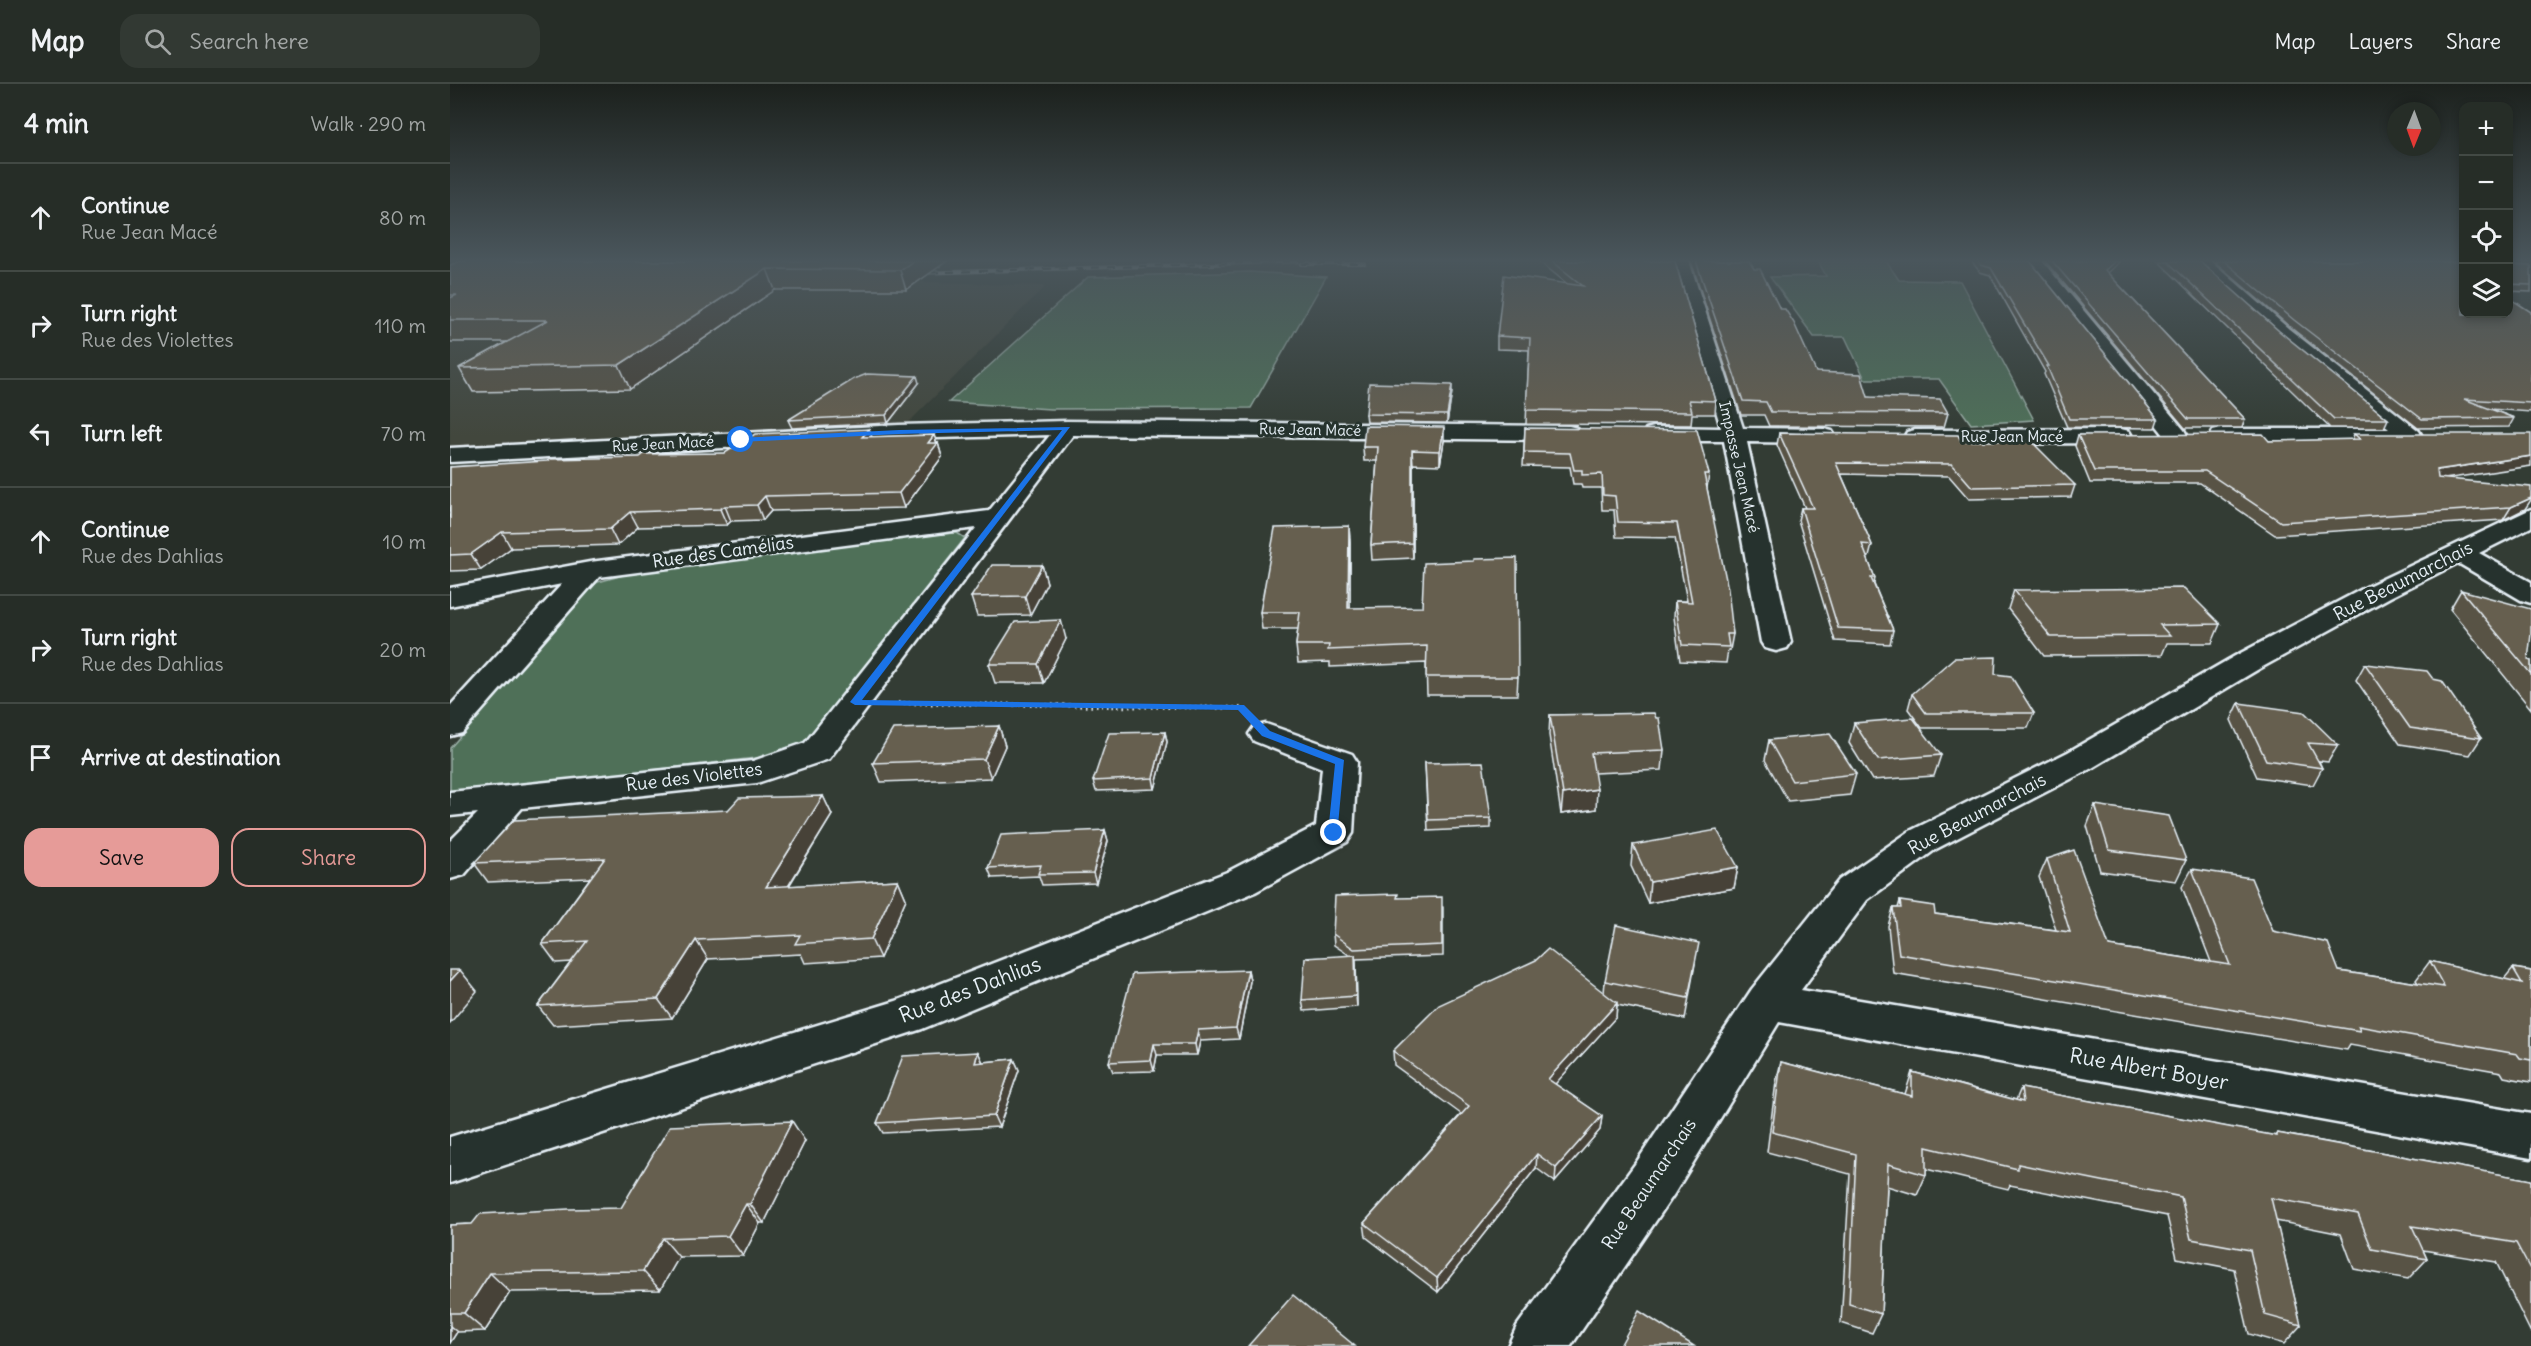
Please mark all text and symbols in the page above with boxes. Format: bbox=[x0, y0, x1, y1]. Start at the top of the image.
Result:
search box bbox=[120, 14, 540, 68]
text: Map bbox=[30, 23, 84, 59]
icon: search bbox=[141, 25, 174, 58]
text: Search here bbox=[189, 27, 309, 55]
text: Map bbox=[2275, 28, 2315, 55]
text: Layers bbox=[2348, 28, 2413, 55]
text: Share bbox=[2446, 28, 2501, 55]
north arrow bbox=[2387, 102, 2441, 156]
map controls bbox=[2459, 102, 2513, 318]
button: + bbox=[2459, 102, 2513, 156]
text: 4 min bbox=[24, 107, 89, 140]
text: Walk · 290 m bbox=[311, 111, 426, 136]
button: − bbox=[2459, 156, 2513, 210]
text: Continue bbox=[81, 191, 170, 219]
icon: ahead bbox=[24, 201, 57, 234]
text: 80 m bbox=[379, 205, 426, 230]
button: locate bbox=[2459, 210, 2513, 264]
text: Rue Jean Macé bbox=[81, 219, 217, 244]
button: layers bbox=[2459, 264, 2513, 318]
text: Turn right bbox=[81, 299, 177, 327]
icon: right bbox=[24, 309, 57, 342]
text: 110 m bbox=[375, 313, 426, 338]
text: Rue des Violettes bbox=[81, 327, 234, 352]
street label: Impasse Jean Macé bbox=[1715, 399, 1764, 535]
icon: left bbox=[24, 417, 57, 450]
text: Turn left bbox=[81, 419, 162, 447]
street label: Rue Jean Macé bbox=[1259, 419, 1361, 440]
text: 70 m bbox=[381, 421, 426, 446]
route start bbox=[727, 426, 753, 452]
street label: Rue Jean Macé bbox=[1961, 427, 2063, 446]
street label: Rue Jean Macé bbox=[611, 431, 715, 456]
text: Continue bbox=[81, 515, 170, 543]
icon: ahead bbox=[24, 525, 57, 558]
text: 10 m bbox=[383, 529, 426, 554]
street label: Rue des Camélias bbox=[651, 530, 795, 573]
street label: Rue Beaumarchais bbox=[2329, 536, 2476, 626]
text: Rue des Dahlias bbox=[81, 543, 224, 568]
text: Turn right bbox=[81, 623, 177, 651]
icon: right bbox=[24, 633, 57, 666]
text: 20 m bbox=[380, 637, 426, 662]
text: Rue des Dahlias bbox=[81, 651, 224, 676]
icon: arrive bbox=[24, 741, 57, 774]
text: Arrive at destination bbox=[81, 743, 281, 771]
street label: Rue des Violettes bbox=[624, 757, 764, 796]
street label: Rue Beaumarchais bbox=[1904, 767, 2050, 860]
route end bbox=[1320, 819, 1346, 845]
button: Save bbox=[24, 828, 219, 887]
button: Share bbox=[231, 828, 426, 887]
street label: Rue des Dahlias bbox=[895, 950, 1045, 1029]
street label: Rue Albert Boyer bbox=[2068, 1041, 2231, 1096]
street label: Rue Beaumarchais bbox=[1596, 1114, 1701, 1254]

